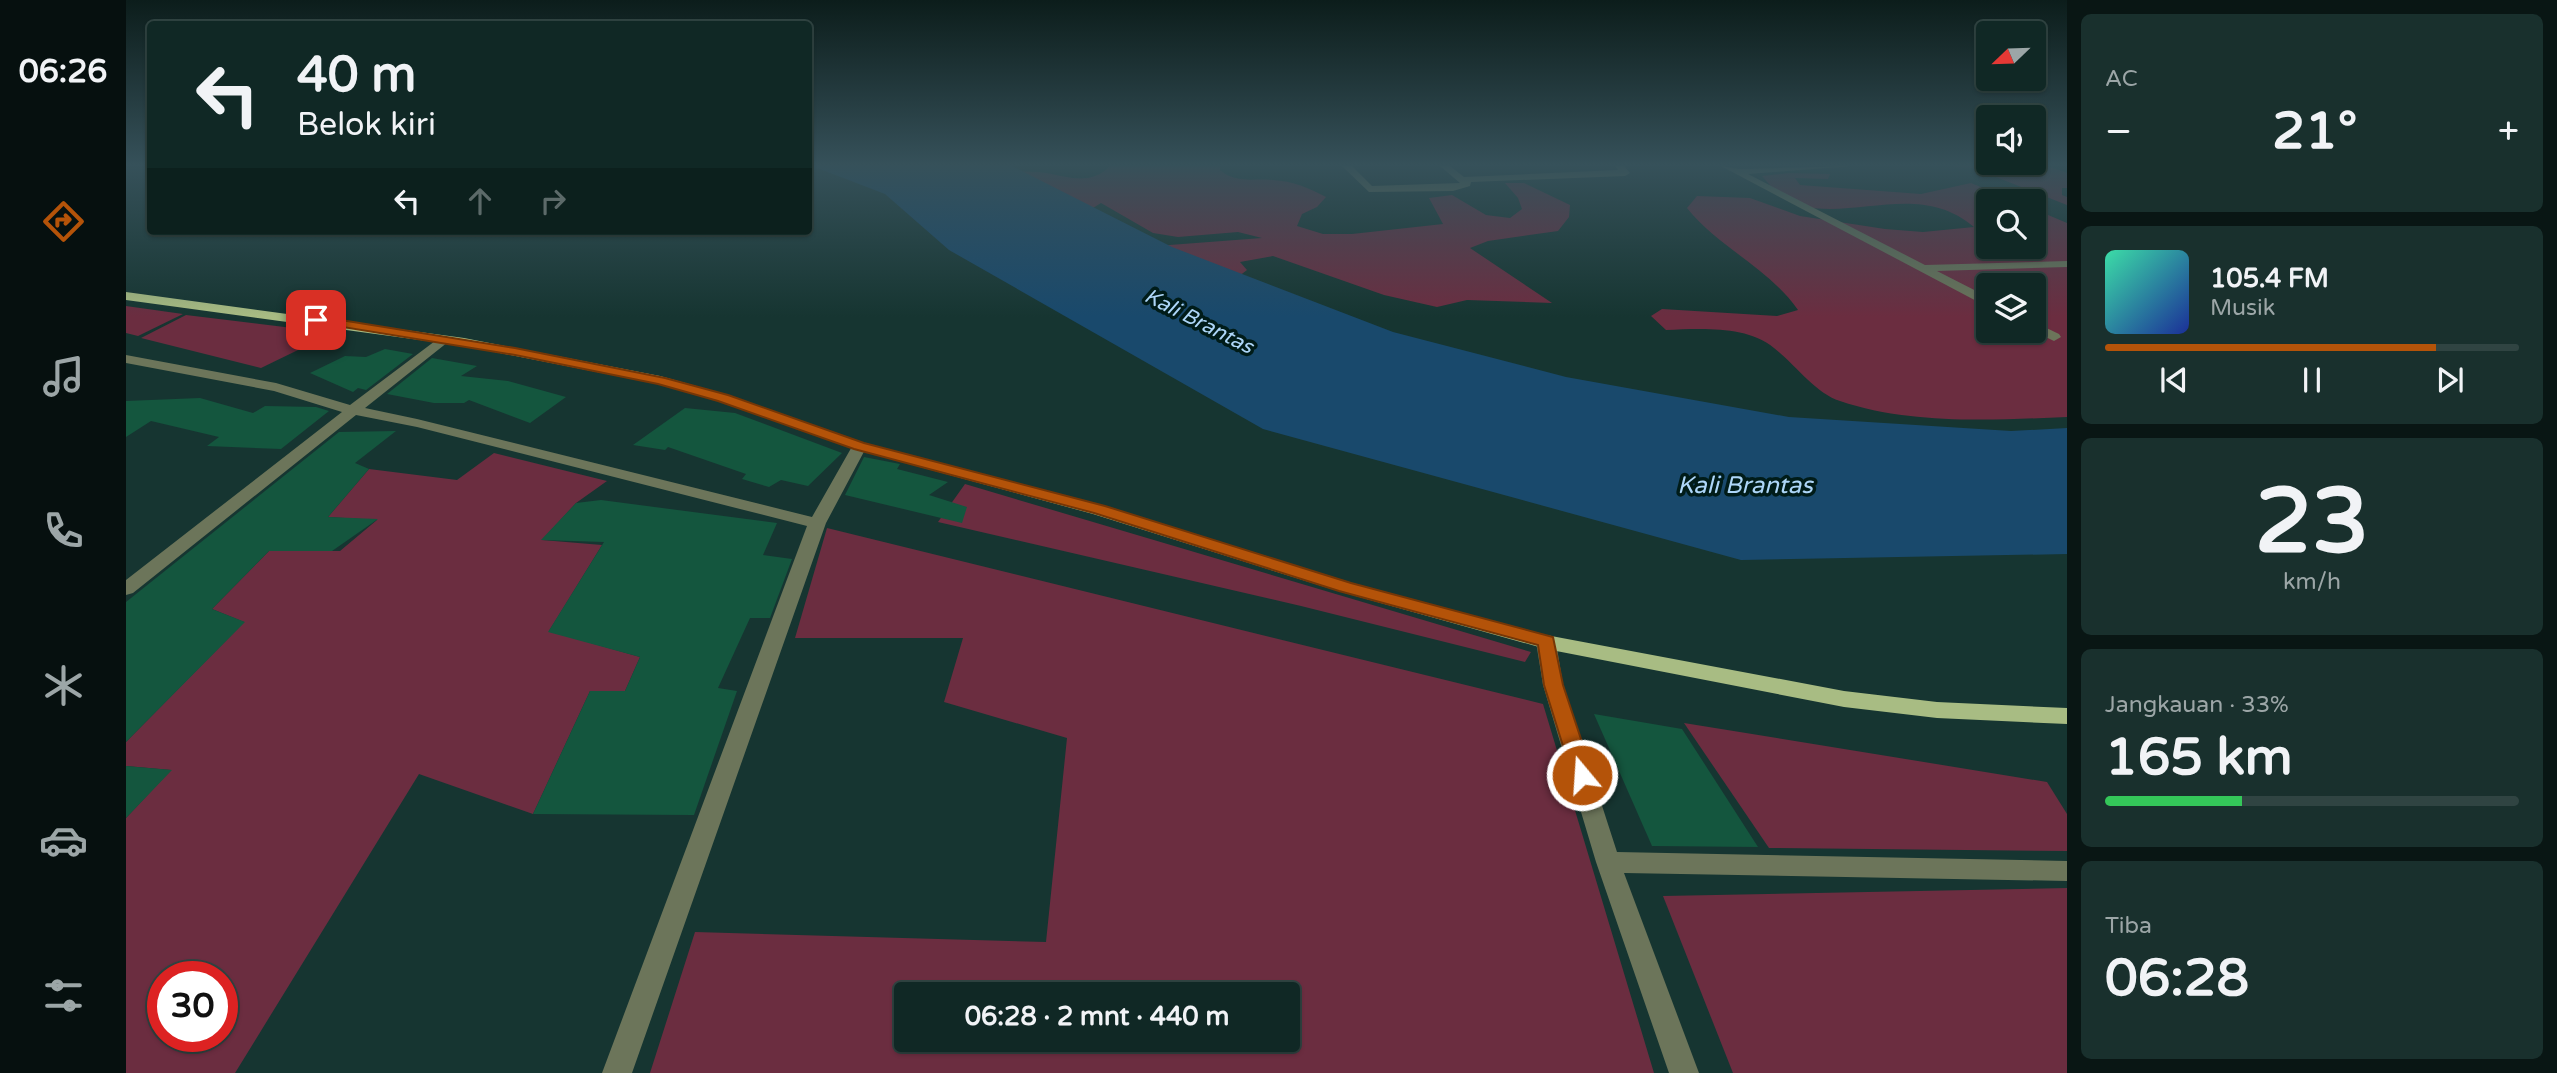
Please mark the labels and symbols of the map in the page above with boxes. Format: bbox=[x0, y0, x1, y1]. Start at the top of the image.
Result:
north arrow bbox=[1976, 21, 2046, 91]
water label: Kali Brantas bbox=[1140, 283, 1259, 360]
pin bbox=[286, 290, 346, 350]
water label: Kali Brantas bbox=[1677, 471, 1814, 500]
position arrow bbox=[1545, 738, 1619, 812]
speed limit sign: 30 bbox=[147, 961, 238, 1052]

